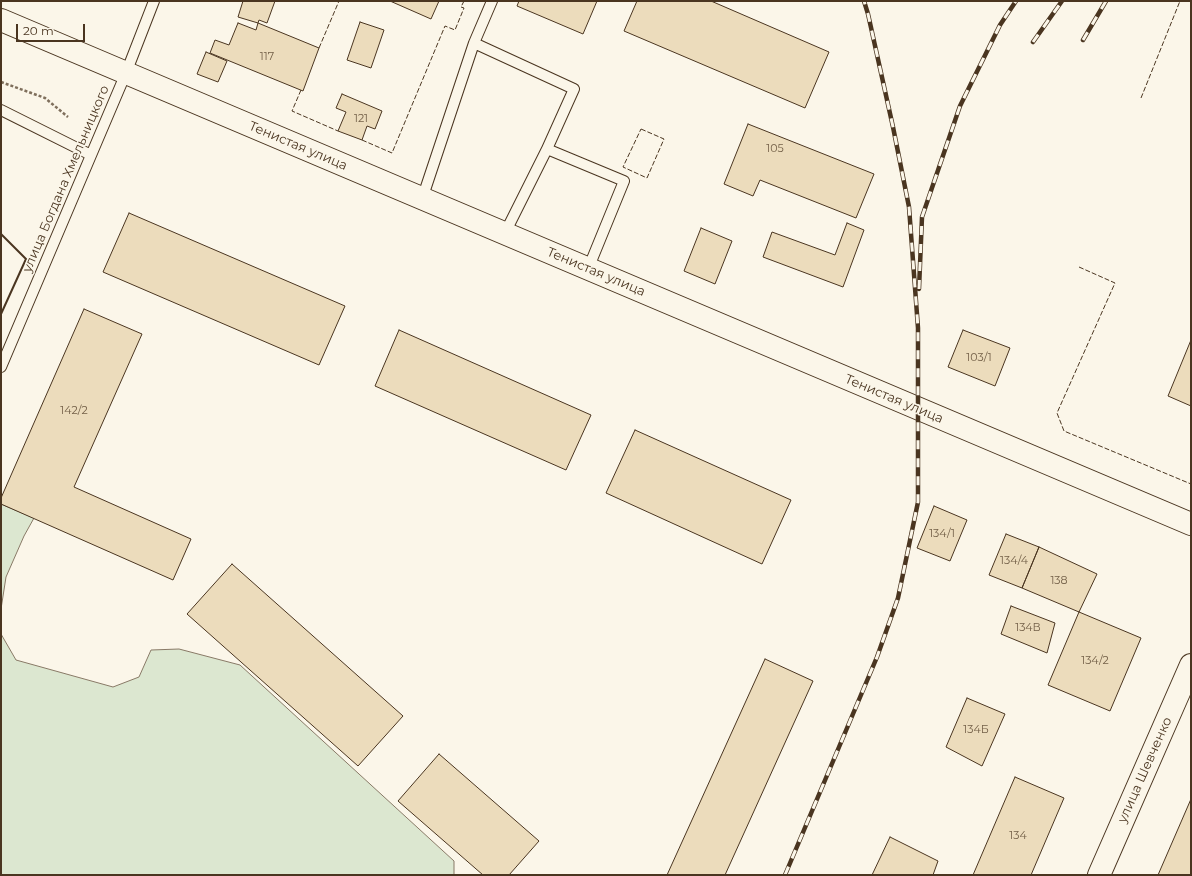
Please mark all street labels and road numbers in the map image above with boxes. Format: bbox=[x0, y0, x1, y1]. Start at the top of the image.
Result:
street label: улица Богдана Хмельницкого bbox=[19, 83, 113, 275]
street label: Тенистая улица bbox=[246, 118, 350, 174]
street label: Тенистая улица bbox=[544, 244, 648, 300]
street label: Тенистая улица bbox=[842, 371, 946, 427]
street label: улица Шевченко bbox=[1115, 715, 1175, 825]

